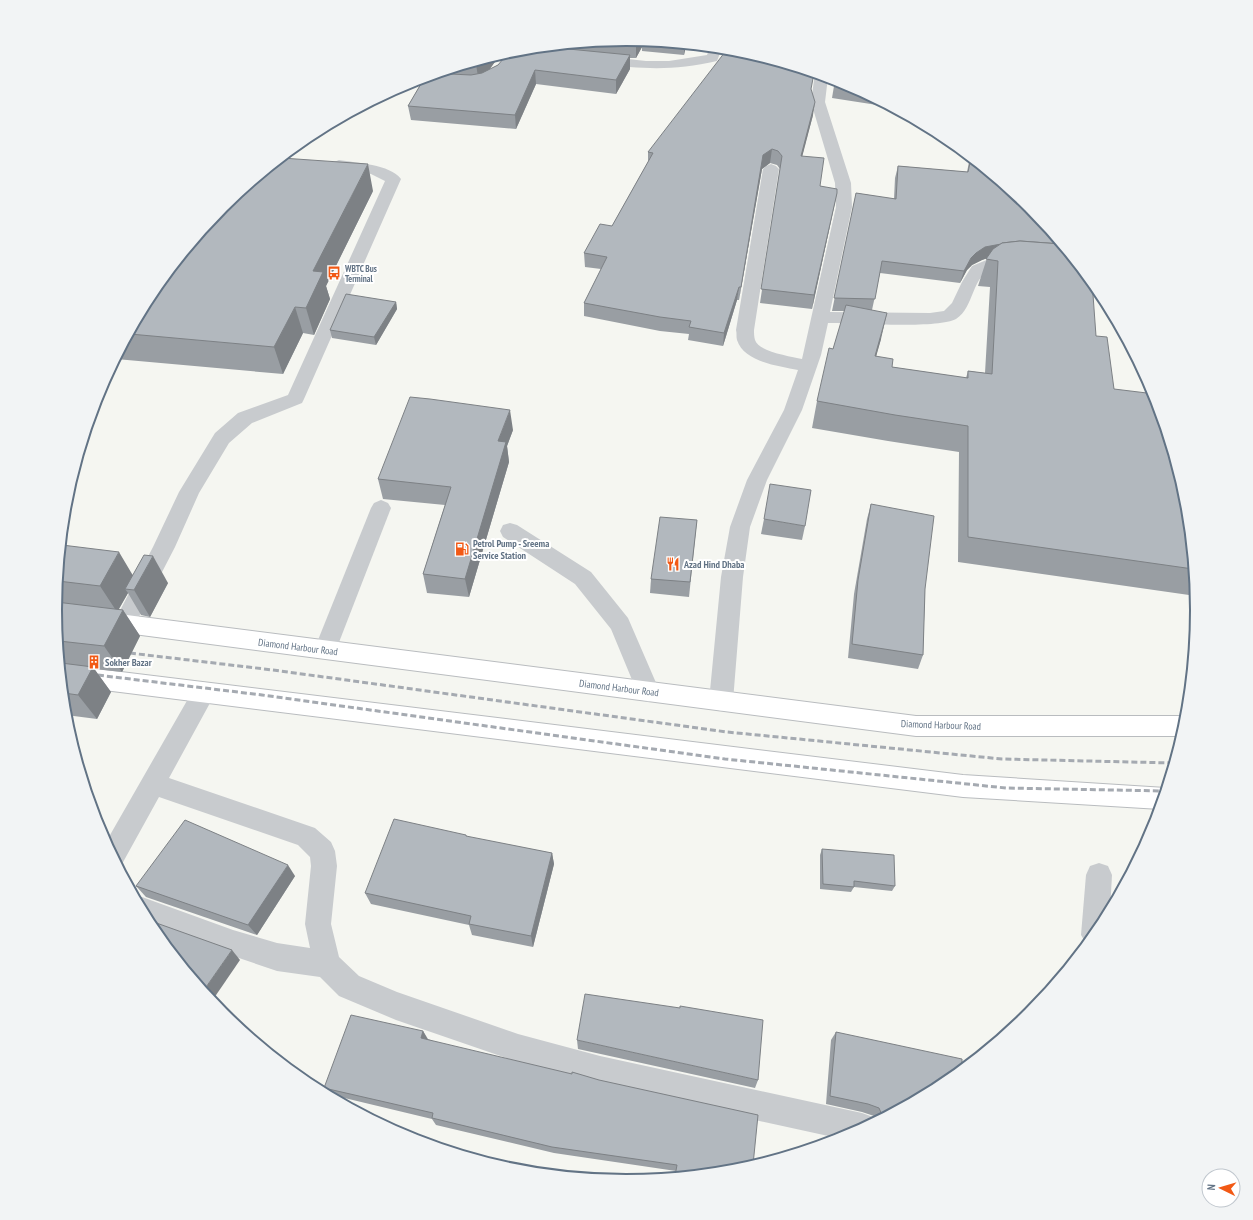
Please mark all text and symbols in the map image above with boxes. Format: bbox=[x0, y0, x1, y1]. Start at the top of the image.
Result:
place label: WBTC Bus Terminal bbox=[344, 263, 377, 284]
bus stop icon: WBTC Bus Terminal bbox=[326, 265, 342, 281]
place label: Petrol Pump - Sreema Service Station bbox=[473, 537, 549, 562]
fuel station icon: Petrol Pump - Sreema Service Station bbox=[454, 541, 470, 557]
restaurant icon: Azad Hind Dhaba bbox=[665, 556, 681, 572]
place label: Azad Hind Dhaba bbox=[683, 558, 745, 571]
street label: Diamond Harbour Road bbox=[257, 636, 339, 658]
building icon: Sokher Bazar bbox=[86, 654, 102, 670]
place label: Sokher Bazar bbox=[105, 656, 152, 669]
street label: Diamond Harbour Road bbox=[578, 677, 660, 699]
street label: Diamond Harbour Road bbox=[901, 717, 981, 733]
north arrow bbox=[1201, 1168, 1241, 1208]
text: N bbox=[1204, 1184, 1218, 1191]

